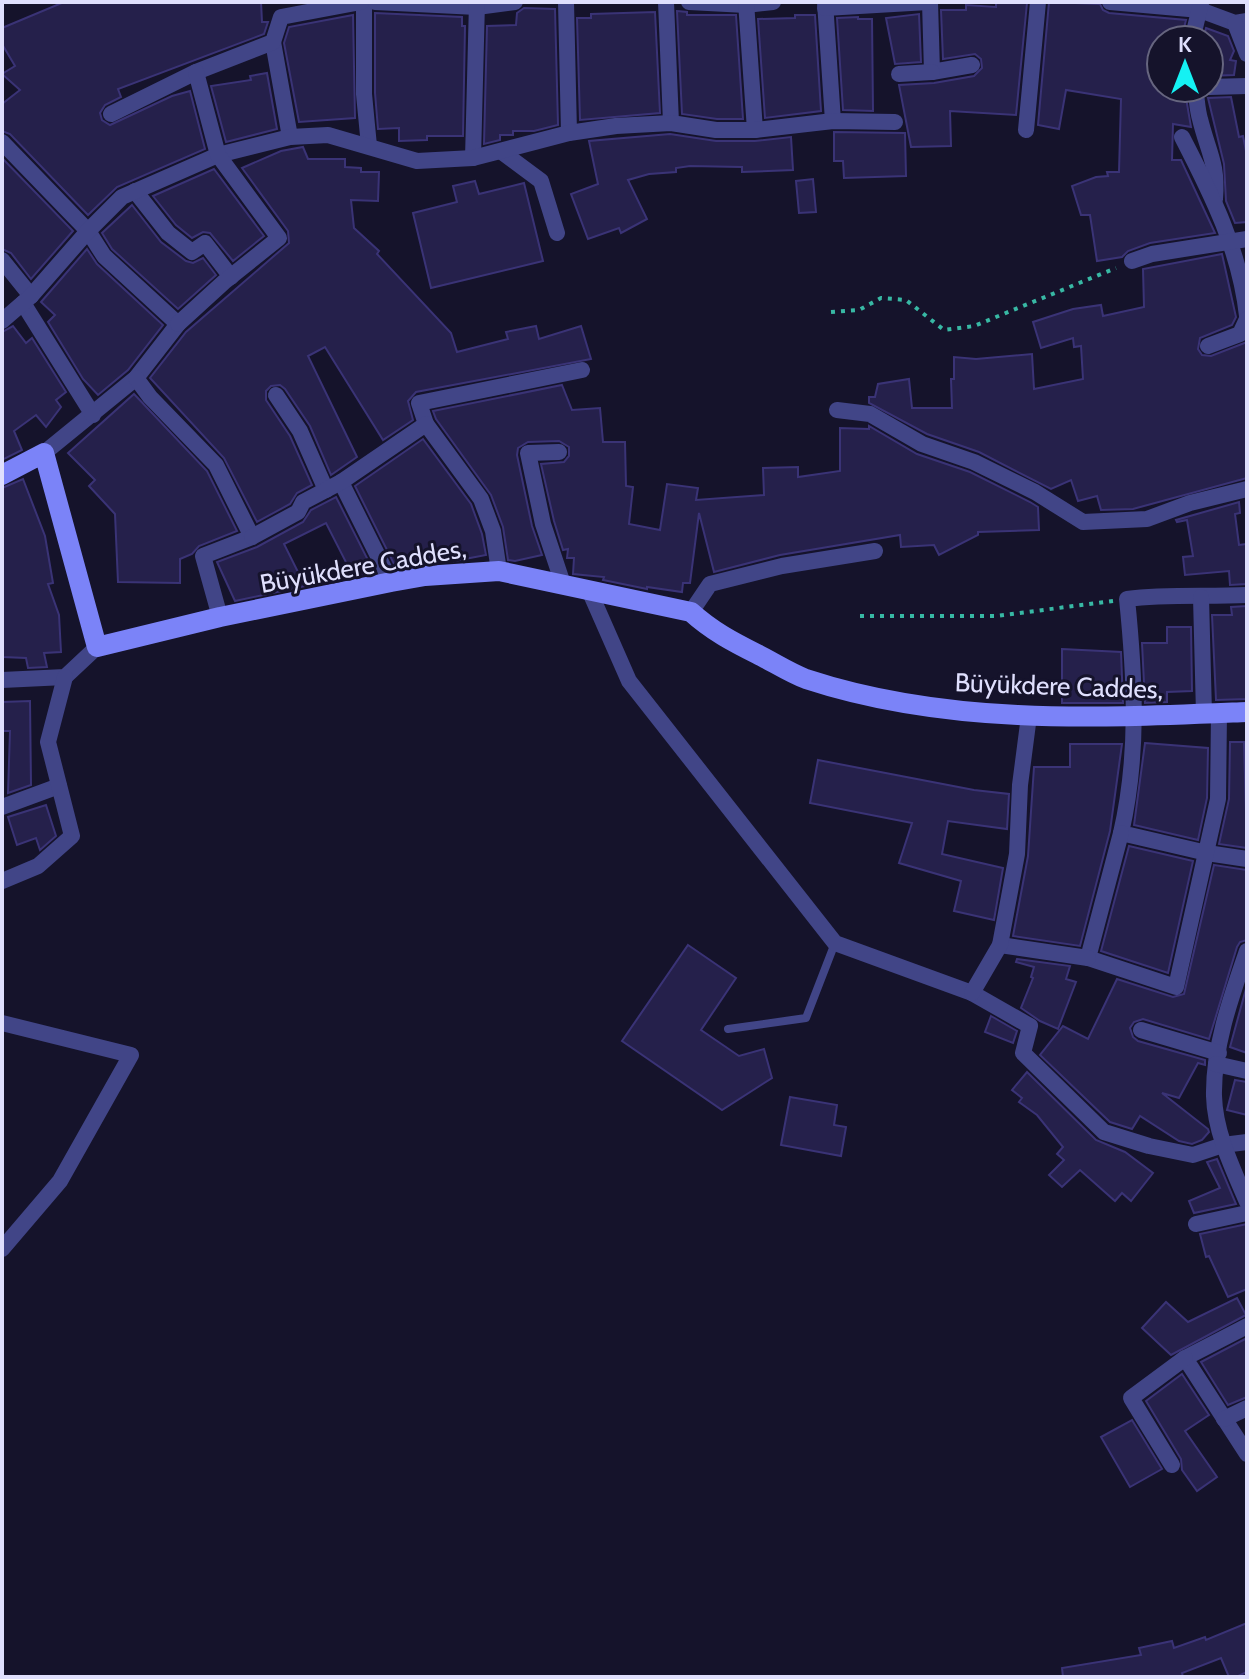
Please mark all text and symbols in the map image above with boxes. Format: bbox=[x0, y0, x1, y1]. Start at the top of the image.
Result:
north arrow bbox=[1145, 24, 1225, 104]
text: K bbox=[1178, 31, 1192, 58]
street label: Büyükdere Caddes, bbox=[257, 532, 469, 600]
street label: Büyükdere Caddes, bbox=[954, 666, 1164, 706]

